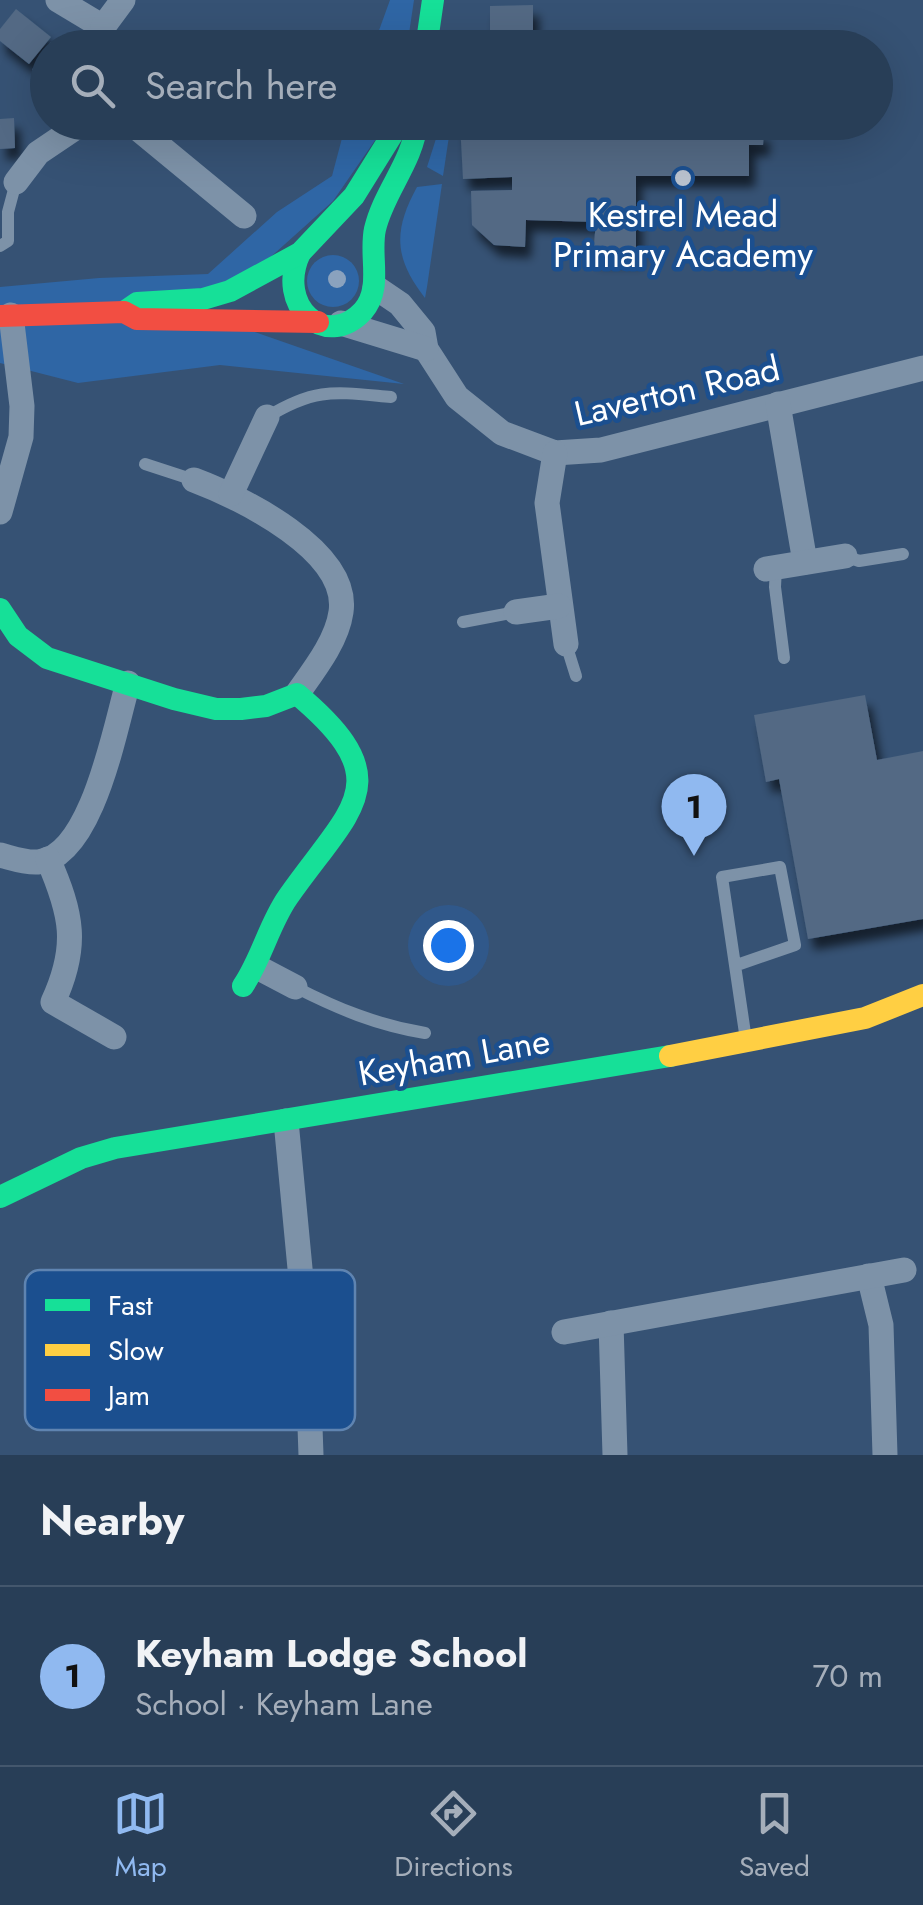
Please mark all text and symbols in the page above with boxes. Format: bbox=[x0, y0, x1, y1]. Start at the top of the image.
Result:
search box bbox=[30, 30, 893, 140]
icon: search bbox=[65, 58, 120, 113]
text: Search here bbox=[145, 58, 337, 113]
marker: Kestrel Mead Primary Academy bbox=[672, 167, 694, 189]
place label: Kestrel Mead Primary Academy bbox=[553, 190, 814, 280]
street label: Laverton Road bbox=[569, 343, 785, 439]
pin: 1 bbox=[662, 774, 726, 856]
your location bbox=[423, 920, 474, 971]
street label: Keyham Lane bbox=[354, 1016, 554, 1098]
legend bbox=[25, 1270, 355, 1430]
text: Fast bbox=[108, 1285, 153, 1326]
text: Slow bbox=[108, 1330, 164, 1371]
text: Jam bbox=[104, 1375, 150, 1416]
text: Nearby bbox=[40, 1490, 184, 1551]
text: Keyham Lodge School bbox=[135, 1626, 528, 1681]
text: 1 bbox=[64, 1653, 81, 1699]
text: 70 m bbox=[812, 1653, 883, 1699]
text: School · Keyham Lane bbox=[135, 1681, 433, 1727]
tab: Map bbox=[113, 1786, 168, 1887]
tab: Directions bbox=[394, 1786, 513, 1887]
tab: Saved bbox=[739, 1786, 810, 1887]

